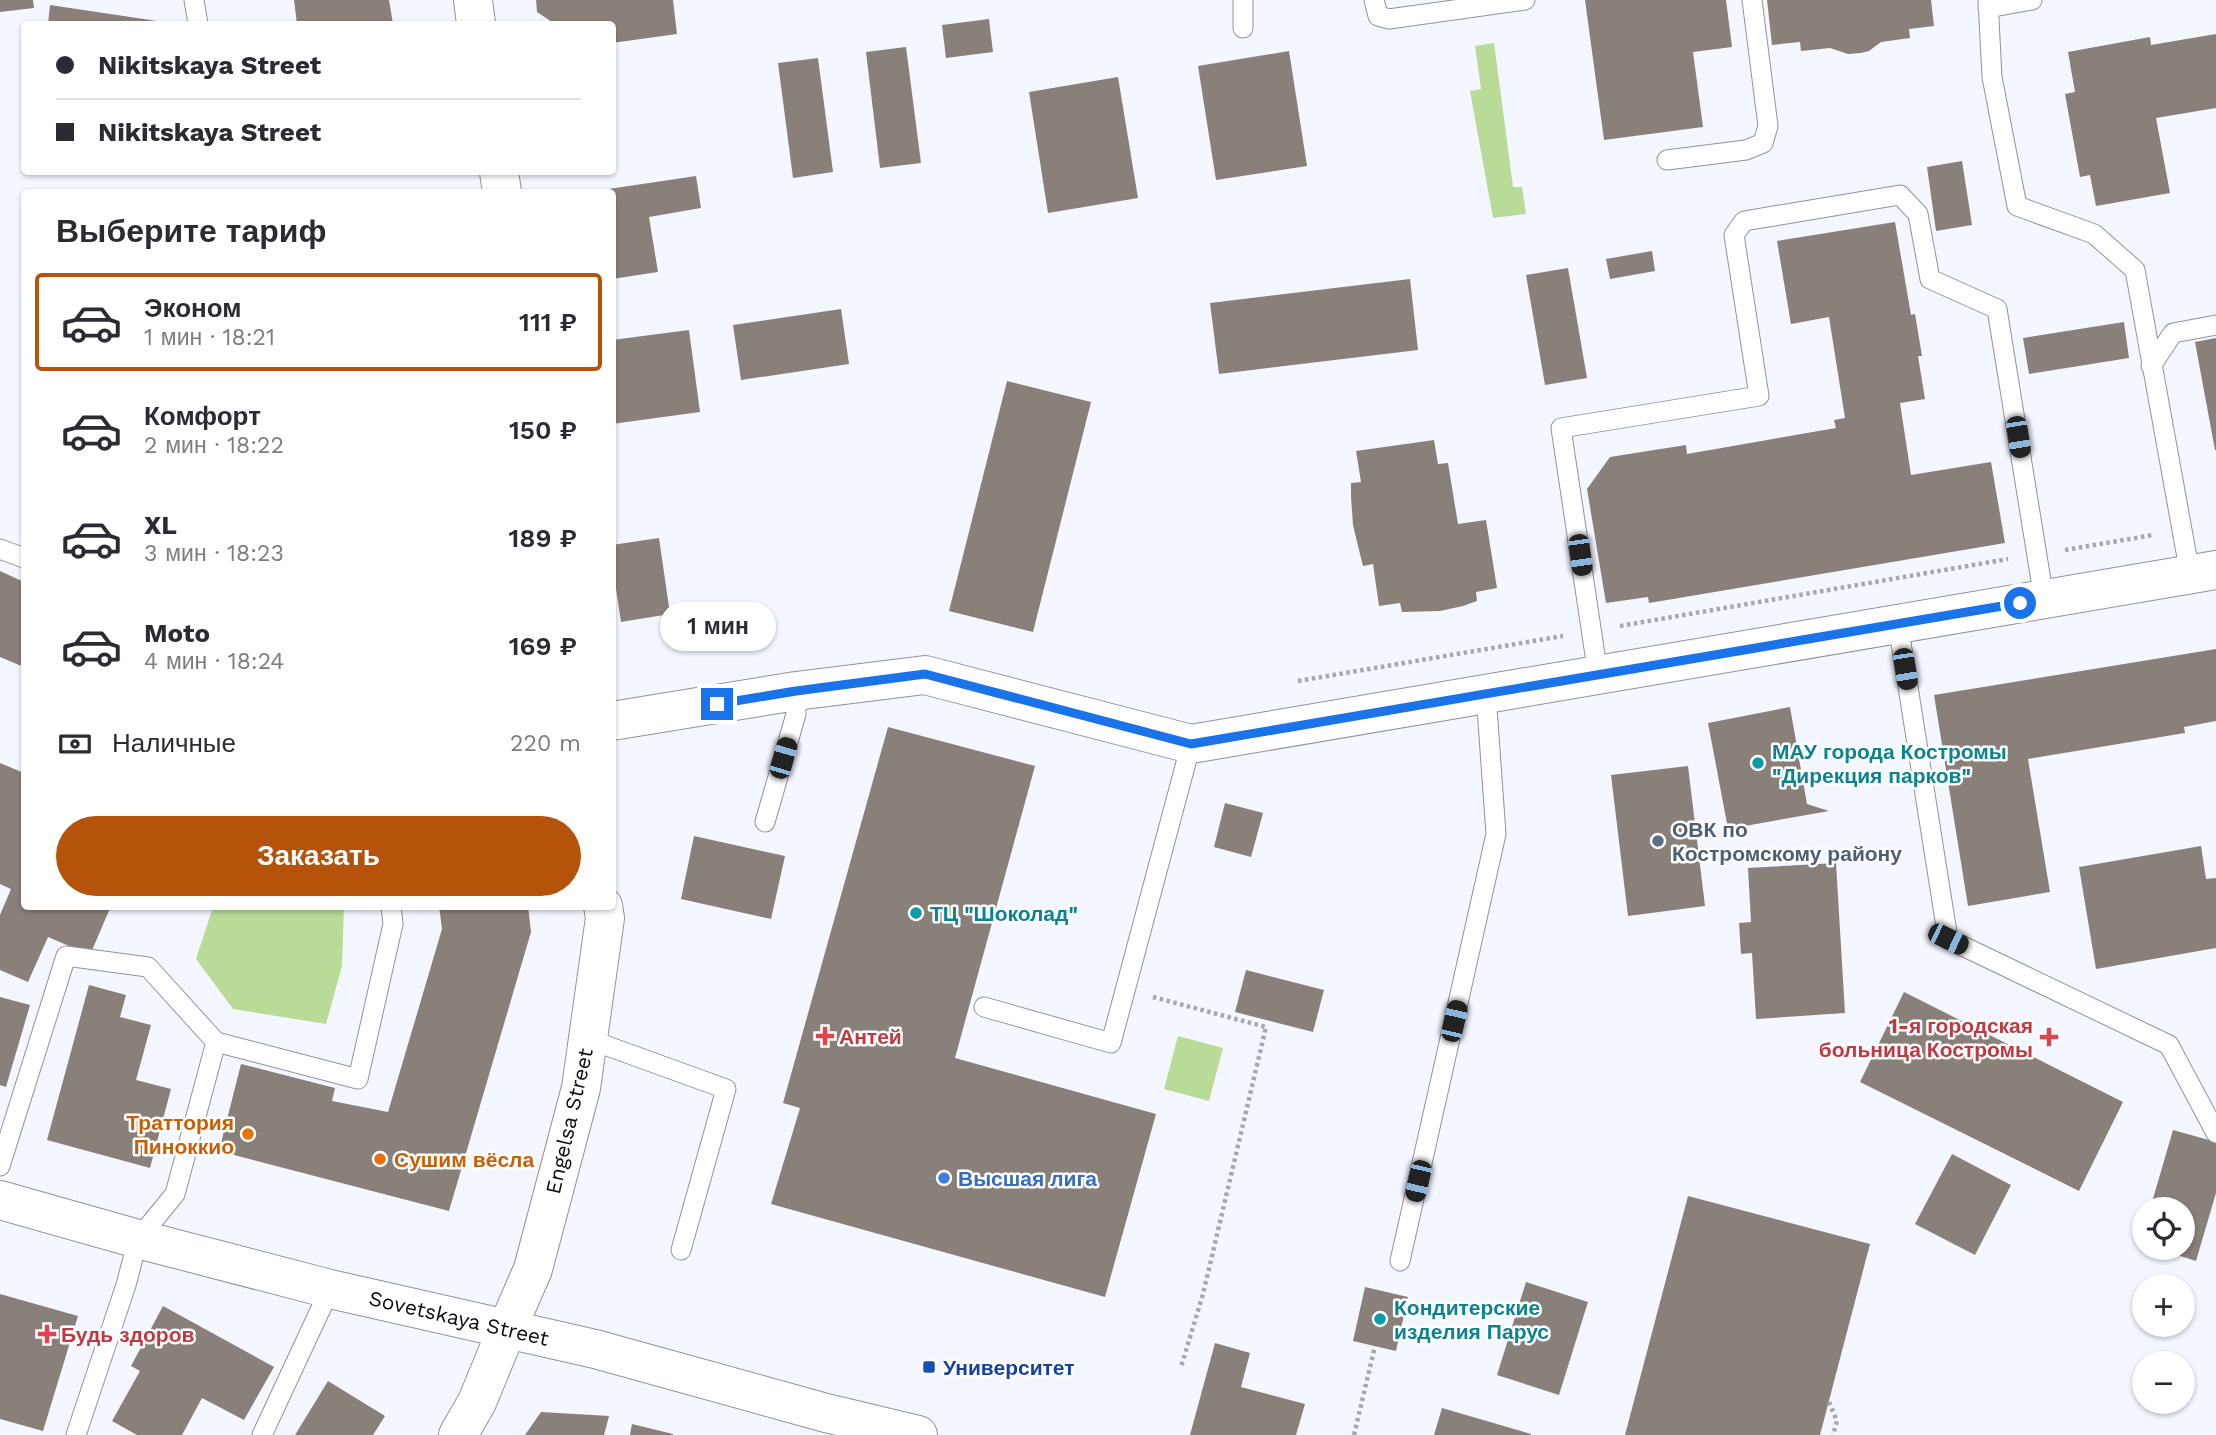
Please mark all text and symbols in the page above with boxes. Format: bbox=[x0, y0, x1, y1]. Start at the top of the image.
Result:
text: Nikitskaya Street bbox=[98, 50, 321, 80]
text: Nikitskaya Street bbox=[98, 117, 321, 147]
text: Выберите тариф bbox=[56, 212, 327, 250]
icon: car bbox=[60, 291, 123, 354]
text: Эконом bbox=[144, 293, 242, 323]
text: 111 ₽ bbox=[519, 307, 577, 337]
text: 1 мин · 18:21 bbox=[144, 324, 275, 351]
icon: car bbox=[60, 399, 123, 462]
text: Комфорт bbox=[144, 401, 261, 431]
text: 150 ₽ bbox=[509, 415, 577, 445]
car bbox=[2005, 415, 2032, 459]
text: 2 мин · 18:22 bbox=[144, 432, 284, 459]
icon: car bbox=[60, 507, 123, 570]
text: XL bbox=[144, 510, 177, 540]
text: 189 ₽ bbox=[508, 523, 577, 553]
car bbox=[1567, 533, 1594, 577]
text: 3 мин · 18:23 bbox=[144, 540, 284, 567]
route start bbox=[2004, 587, 2036, 619]
callout: 1 мин bbox=[659, 602, 775, 652]
text: 1 мин bbox=[687, 613, 749, 640]
icon: car bbox=[60, 615, 123, 678]
text: Moto bbox=[144, 618, 210, 648]
text: 169 ₽ bbox=[509, 631, 577, 661]
car bbox=[1892, 647, 1919, 691]
text: 4 мин · 18:24 bbox=[144, 648, 284, 675]
route end bbox=[701, 688, 733, 720]
icon: cash bbox=[56, 725, 94, 763]
text: Наличные bbox=[112, 728, 236, 758]
text: 220 m bbox=[510, 730, 581, 757]
car bbox=[768, 735, 799, 781]
place label: МАУ города Костромы "Дирекция парков" bbox=[1772, 739, 2007, 788]
marker: МАУ города Костромы "Дирекция парков" bbox=[1750, 755, 1766, 771]
button: Заказать bbox=[56, 816, 581, 896]
place label: ОВК по Костромскому району bbox=[1672, 817, 1902, 866]
marker: ОВК по Костромскому району bbox=[1650, 833, 1666, 849]
place label: ТЦ "Шоколад" bbox=[930, 901, 1078, 926]
marker: ТЦ "Шоколад" bbox=[908, 905, 924, 921]
car bbox=[1925, 920, 1972, 958]
car bbox=[1440, 998, 1469, 1044]
place label: 1-я городская больница Костромы bbox=[1819, 1013, 2033, 1062]
place label: Антей bbox=[839, 1024, 902, 1049]
marker: 1-я городская больница Костромы bbox=[2039, 1027, 2059, 1047]
marker: Антей bbox=[817, 1028, 833, 1044]
street label: Engelsa Street bbox=[540, 1045, 598, 1196]
place label: Траттория Пиноккио bbox=[126, 1110, 234, 1159]
marker: Траттория Пиноккио bbox=[240, 1126, 256, 1142]
place label: Сушим вёсла bbox=[394, 1147, 534, 1172]
marker: Сушим вёсла bbox=[372, 1151, 388, 1167]
car bbox=[1404, 1158, 1433, 1204]
place label: Высшая лига bbox=[958, 1166, 1097, 1191]
marker: Высшая лига bbox=[936, 1170, 952, 1186]
map controls bbox=[2132, 1197, 2195, 1414]
button: locate bbox=[2132, 1197, 2195, 1260]
button: + bbox=[2132, 1274, 2195, 1337]
street label: Sovetskaya Street bbox=[367, 1285, 552, 1351]
place label: Кондитерские изделия Парус bbox=[1394, 1295, 1549, 1344]
marker: Кондитерские изделия Парус bbox=[1372, 1311, 1388, 1327]
place label: Будь здоров bbox=[61, 1322, 194, 1347]
marker: Будь здоров bbox=[39, 1326, 55, 1342]
button: − bbox=[2132, 1351, 2195, 1414]
place label: Университет bbox=[943, 1355, 1075, 1380]
marker: Университет bbox=[921, 1359, 937, 1375]

